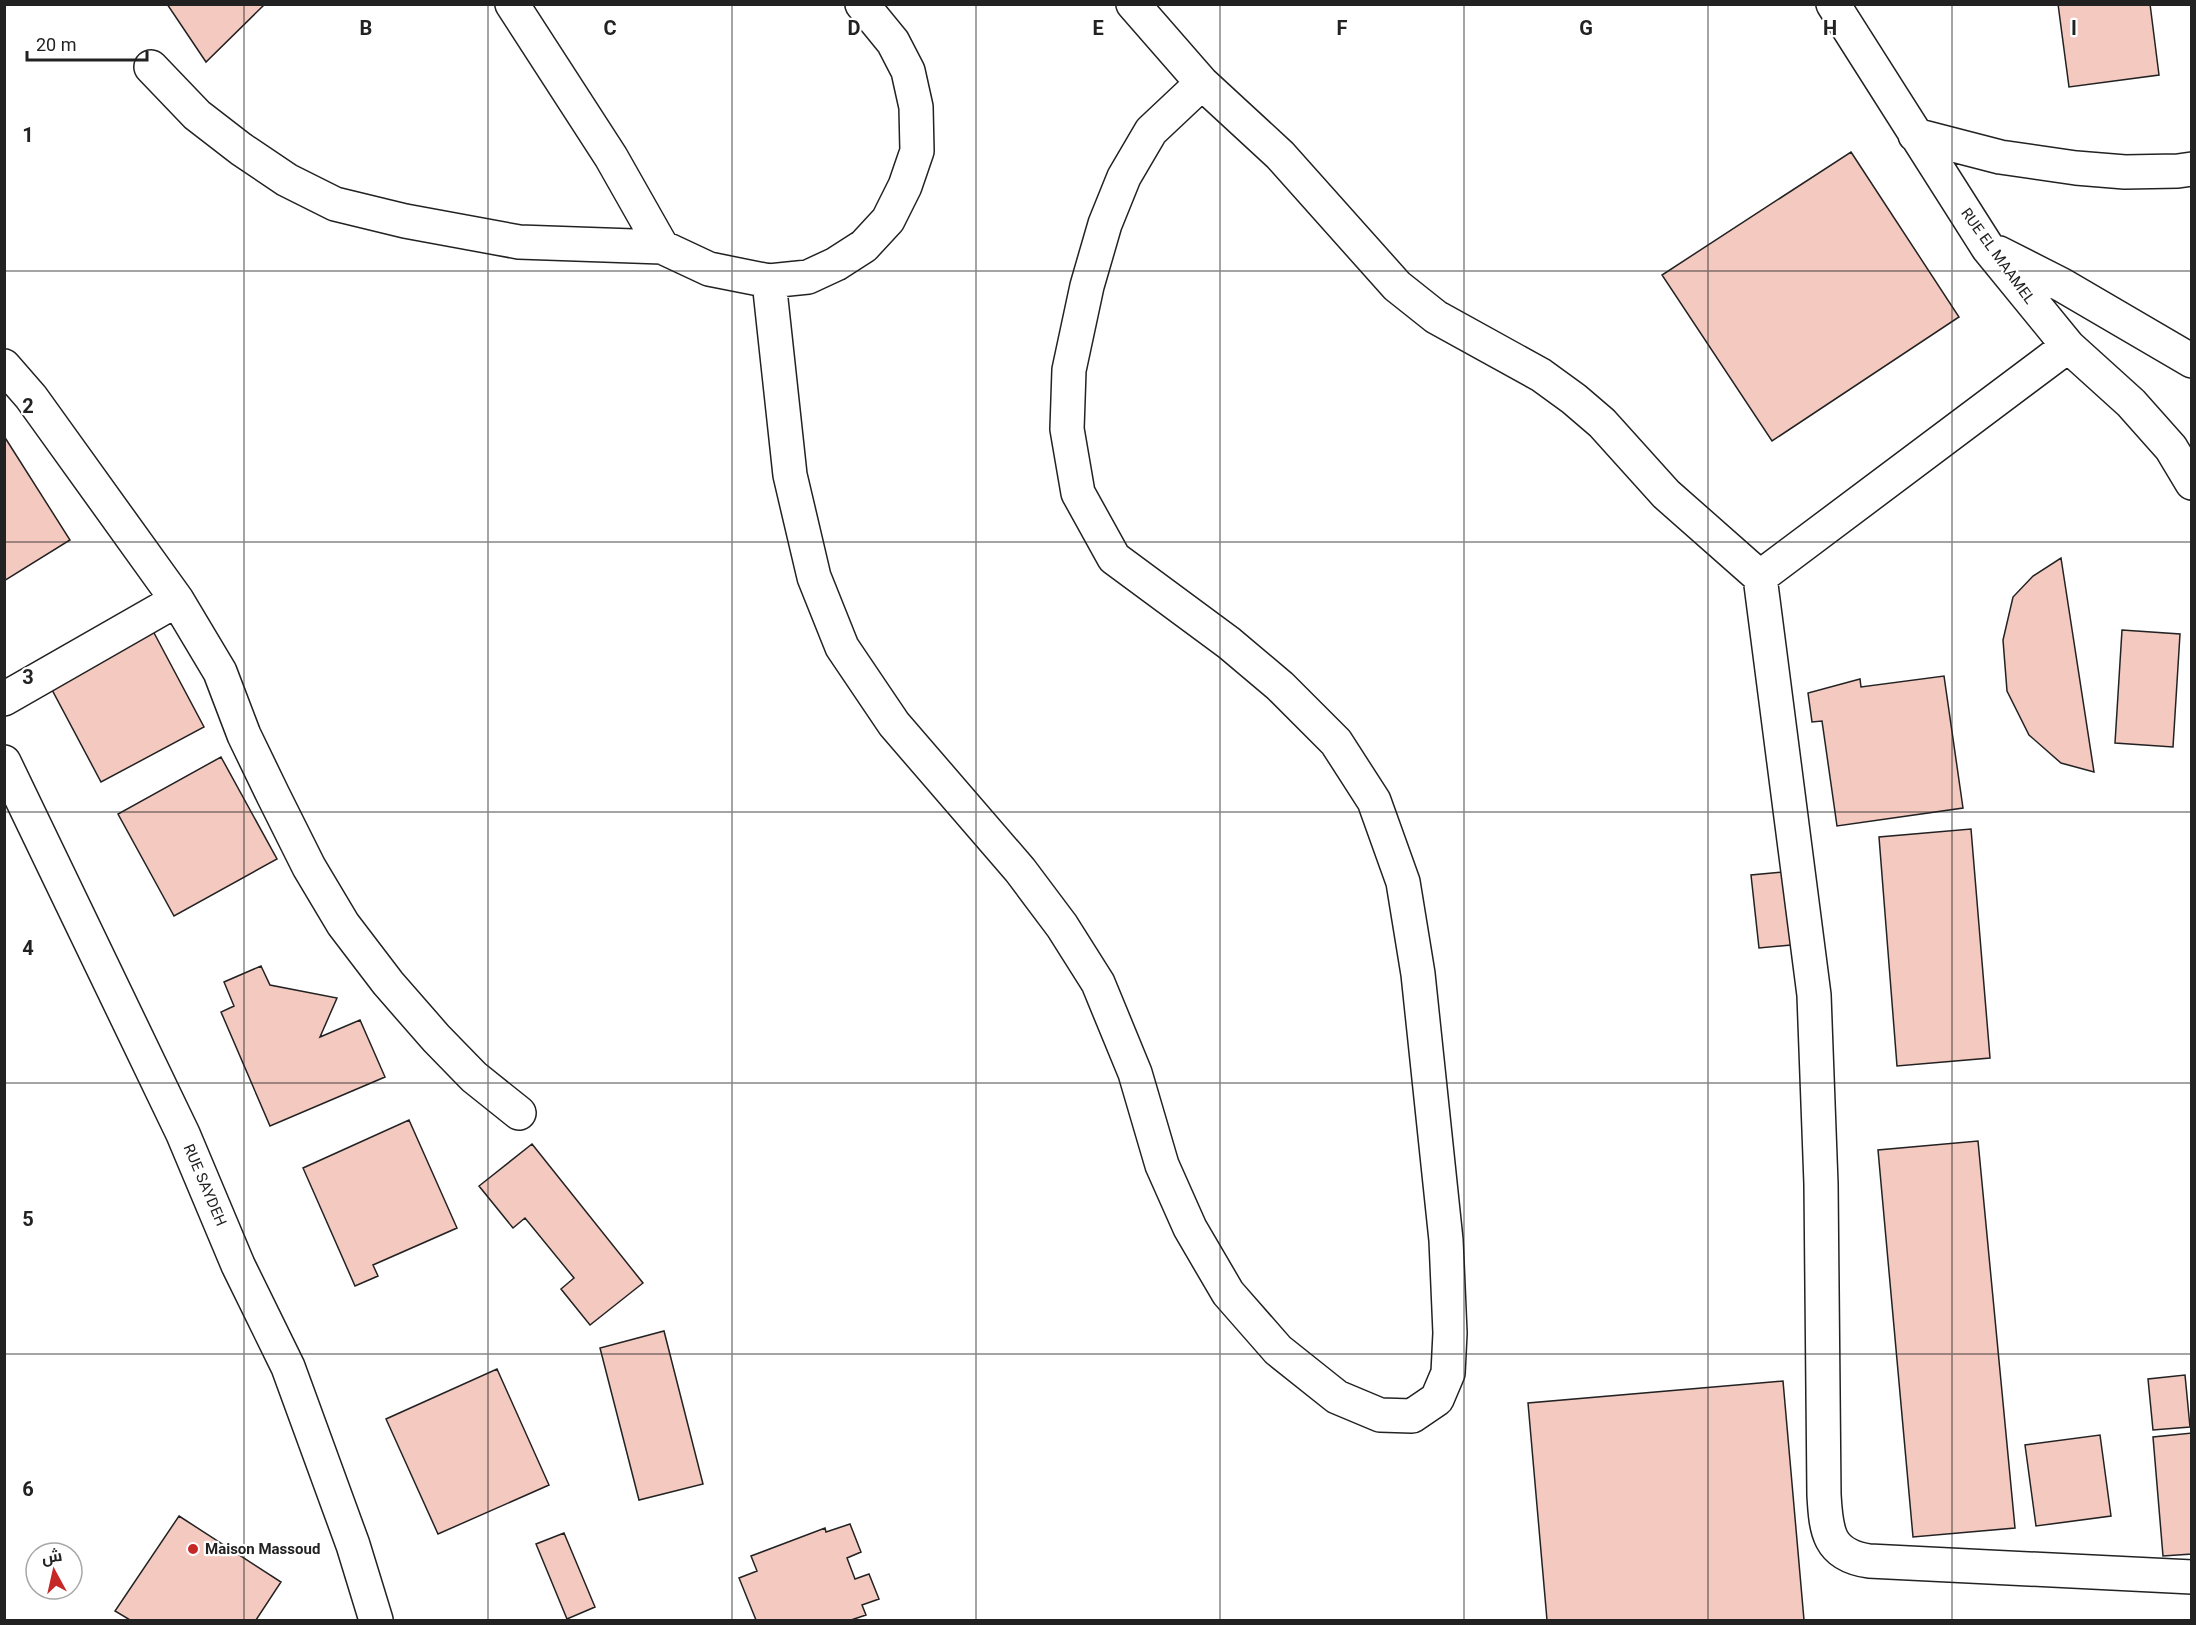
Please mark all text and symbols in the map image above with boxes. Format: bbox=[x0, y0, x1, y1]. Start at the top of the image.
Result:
text: B bbox=[360, 16, 372, 40]
text: C bbox=[603, 16, 617, 40]
text: D bbox=[848, 16, 861, 40]
text: E bbox=[1092, 16, 1104, 40]
text: F bbox=[1337, 16, 1348, 40]
text: G bbox=[1579, 16, 1593, 40]
text: H bbox=[1823, 16, 1837, 40]
text: I bbox=[2071, 16, 2077, 40]
scale bar bbox=[27, 24, 147, 62]
text: 20 m bbox=[36, 34, 76, 55]
text: 1 bbox=[22, 123, 34, 147]
street label: RUE EL MAAMEL bbox=[1957, 205, 2039, 307]
text: 2 bbox=[22, 394, 34, 418]
text: 3 bbox=[22, 665, 34, 689]
text: 4 bbox=[22, 936, 34, 960]
street label: RUE SAYDEH bbox=[180, 1141, 230, 1229]
text: 5 bbox=[22, 1207, 34, 1231]
text: 6 bbox=[22, 1477, 34, 1501]
place label: Maison Massoud bbox=[205, 1540, 320, 1558]
north arrow bbox=[24, 1541, 84, 1601]
marker: Maison Massoud bbox=[186, 1542, 200, 1556]
text: ش bbox=[40, 1546, 63, 1567]

